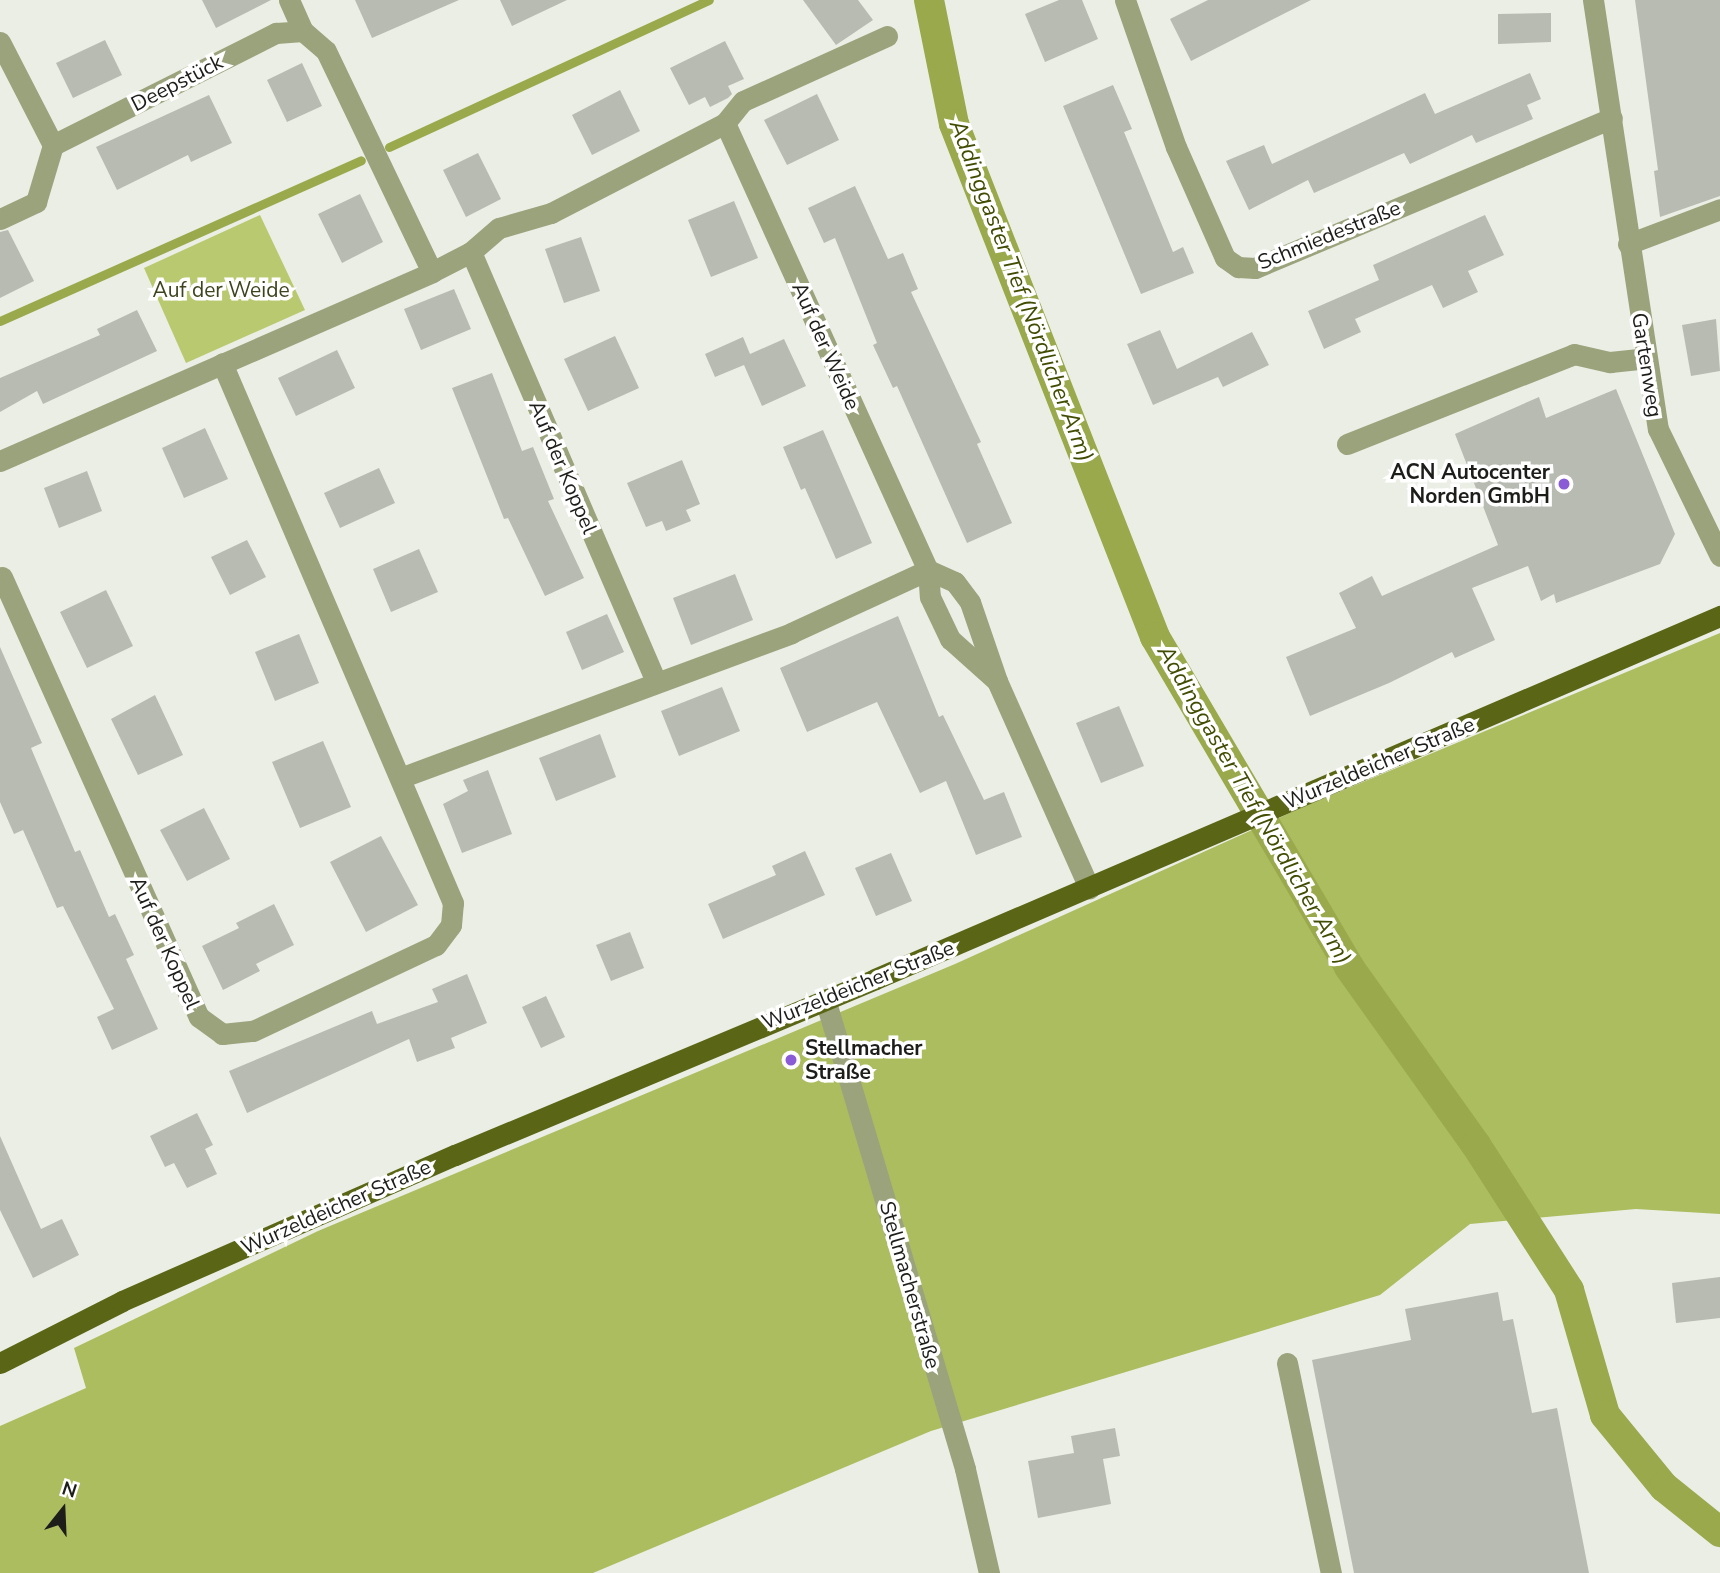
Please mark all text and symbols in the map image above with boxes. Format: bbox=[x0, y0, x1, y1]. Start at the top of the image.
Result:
street label: Deepstück bbox=[127, 49, 227, 117]
water label: Addinggaster Tief (Nördlicher Arm) bbox=[943, 116, 1099, 466]
street label: Schmiedestraße bbox=[1254, 195, 1404, 275]
park label: Auf der Weide bbox=[152, 277, 290, 303]
street label: Auf der Weide bbox=[787, 278, 865, 414]
street label: Gartenweg bbox=[1626, 311, 1668, 419]
street label: Auf der Koppel bbox=[524, 397, 602, 537]
place label: ACN Autocenter Norden GmbH bbox=[1390, 459, 1550, 509]
marker: ACN Autocenter Norden GmbH bbox=[1556, 476, 1572, 492]
water label: Addinggaster Tief (Nördlicher Arm) bbox=[1151, 640, 1357, 970]
street label: Wurzeldeicher Straße bbox=[1280, 711, 1478, 815]
street label: Auf der Koppel bbox=[125, 873, 205, 1013]
street label: Wurzeldeicher Straße bbox=[758, 935, 958, 1035]
place label: Stellmacher Straße bbox=[805, 1035, 923, 1085]
marker: Stellmacher Straße bbox=[783, 1052, 799, 1068]
street label: Wurzeldeicher Straße bbox=[237, 1154, 435, 1260]
street label: Stellmacherstraße bbox=[874, 1198, 946, 1372]
north arrow bbox=[28, 1475, 98, 1545]
text: N bbox=[59, 1475, 80, 1505]

